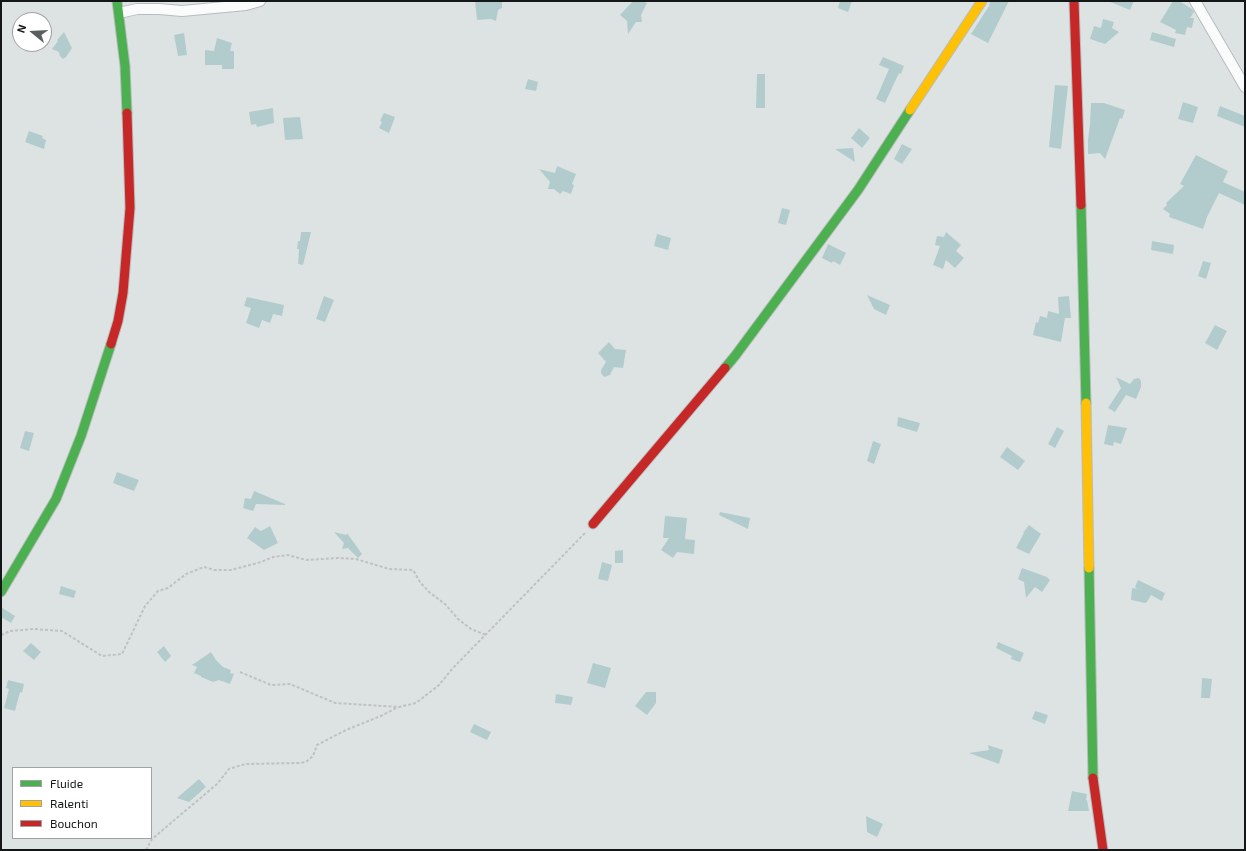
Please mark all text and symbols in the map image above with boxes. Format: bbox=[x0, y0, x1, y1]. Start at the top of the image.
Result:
north arrow bbox=[12, 12, 52, 52]
text: N bbox=[14, 23, 28, 34]
legend bbox=[12, 767, 152, 839]
text: Fluide bbox=[50, 776, 83, 790]
text: Ralenti bbox=[50, 796, 89, 810]
text: Bouchon bbox=[50, 816, 98, 830]

